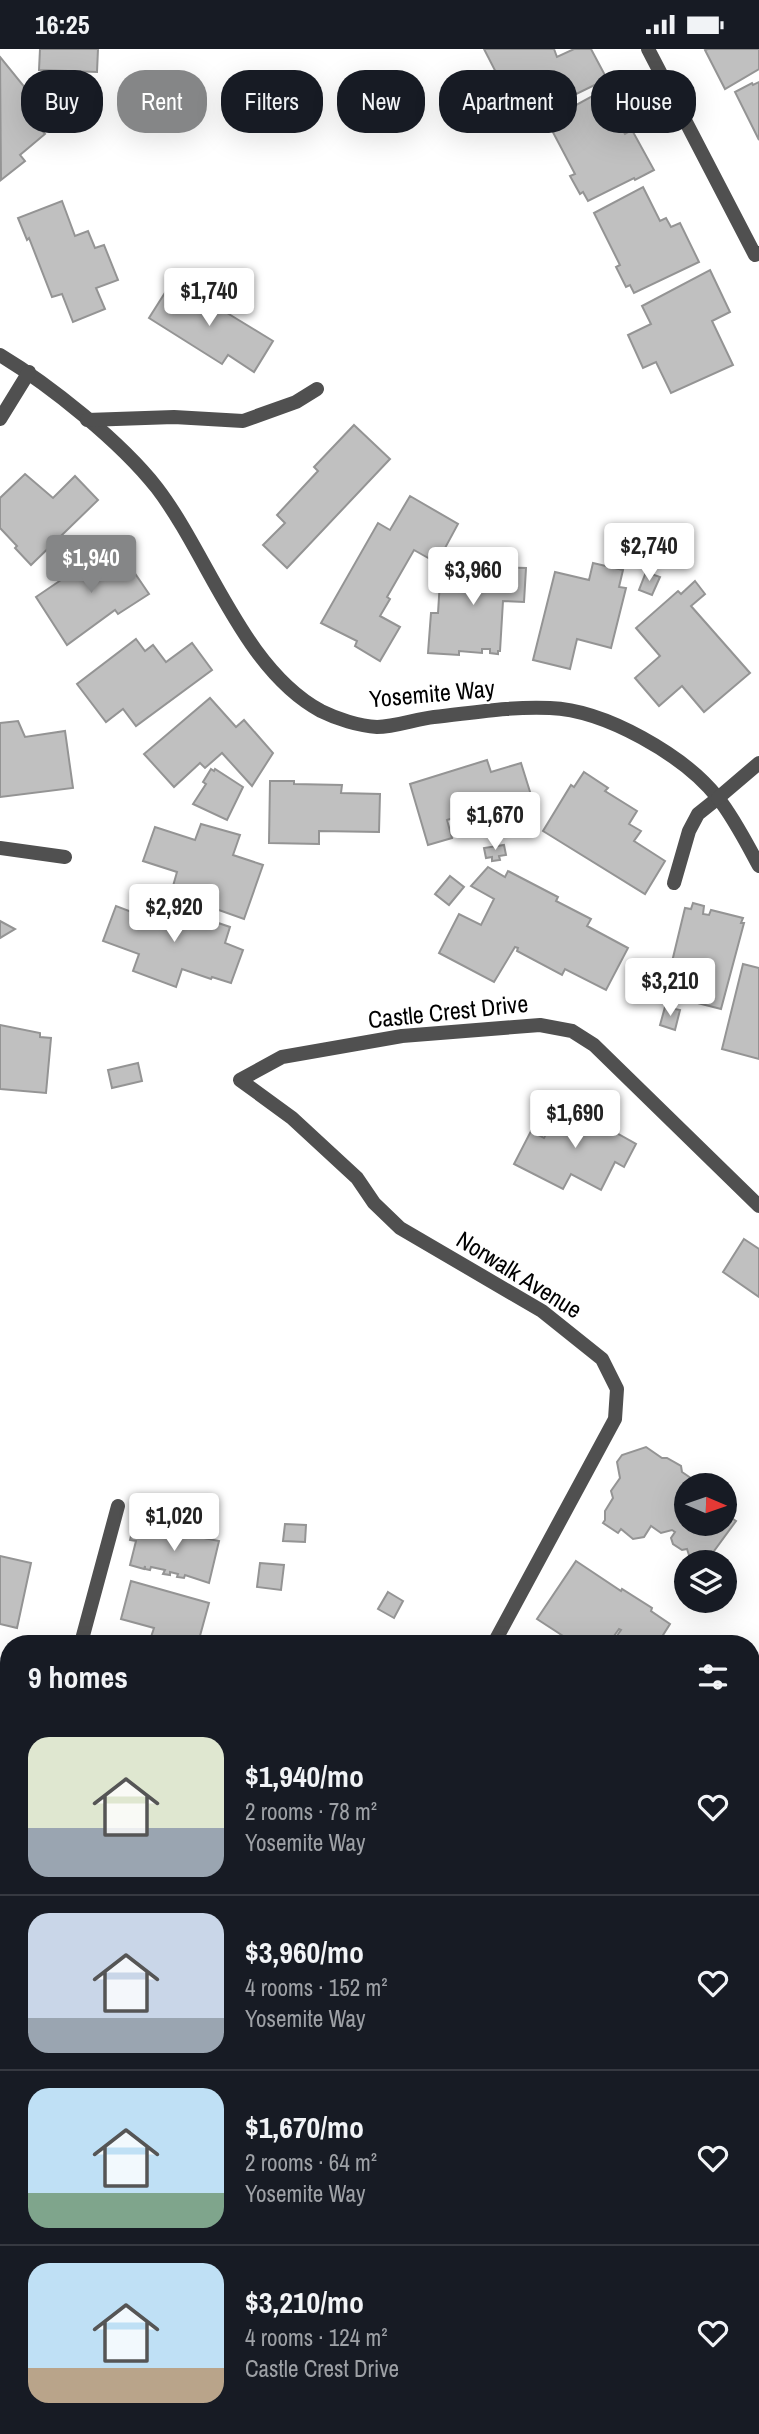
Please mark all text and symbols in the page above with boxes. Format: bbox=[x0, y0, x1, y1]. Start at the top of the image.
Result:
text: 16:25 bbox=[35, 7, 90, 42]
chip: Buy bbox=[21, 70, 103, 133]
chip: Rent bbox=[117, 70, 207, 133]
chip: Filters bbox=[221, 70, 323, 133]
chip: New bbox=[337, 70, 425, 133]
chip: Apartment bbox=[439, 70, 577, 133]
chip: House bbox=[591, 70, 696, 133]
pin: $1,740 bbox=[152, 268, 266, 328]
text: $1,740 bbox=[180, 275, 238, 306]
pin: $2,740 bbox=[592, 524, 706, 583]
text: $2,740 bbox=[620, 530, 678, 561]
pin: $1,940 bbox=[34, 535, 148, 595]
text: $1,940 bbox=[62, 542, 120, 573]
pin: $3,960 bbox=[416, 547, 530, 607]
text: $3,960 bbox=[444, 554, 502, 585]
street label: Yosemite Way bbox=[368, 672, 496, 714]
pin: $1,670 bbox=[438, 793, 552, 852]
text: $1,670 bbox=[466, 799, 524, 830]
pin: $2,920 bbox=[117, 885, 231, 944]
text: $2,920 bbox=[145, 891, 203, 922]
pin: $3,210 bbox=[613, 958, 727, 1018]
text: $3,210 bbox=[641, 965, 699, 996]
street label: Castle Crest Drive bbox=[366, 987, 530, 1035]
pin: $1,690 bbox=[518, 1091, 632, 1150]
text: $1,690 bbox=[546, 1097, 604, 1128]
street label: Norwalk Avenue bbox=[451, 1223, 588, 1325]
north arrow bbox=[674, 1473, 737, 1537]
map controls bbox=[674, 1473, 737, 1613]
pin: $1,020 bbox=[117, 1493, 231, 1553]
text: $1,020 bbox=[145, 1500, 203, 1531]
button: layers bbox=[674, 1550, 737, 1613]
text: 9 homes bbox=[28, 1657, 128, 1697]
icon: filters bbox=[694, 1658, 732, 1696]
text: $1,940/mo bbox=[245, 1756, 364, 1796]
icon: home bbox=[84, 1765, 168, 1849]
icon: heart bbox=[694, 1788, 732, 1826]
text: 2 rooms · 78 m² bbox=[245, 1796, 377, 1827]
text: Yosemite Way bbox=[245, 1827, 365, 1858]
text: $3,960/mo bbox=[245, 1932, 364, 1972]
icon: home bbox=[84, 1941, 168, 2025]
icon: heart bbox=[694, 1964, 732, 2002]
text: 4 rooms · 152 m² bbox=[245, 1972, 388, 2003]
text: Yosemite Way bbox=[245, 2003, 365, 2034]
text: $1,670/mo bbox=[245, 2107, 364, 2147]
icon: home bbox=[84, 2116, 168, 2200]
icon: heart bbox=[694, 2139, 732, 2177]
text: 2 rooms · 64 m² bbox=[245, 2147, 377, 2178]
text: Yosemite Way bbox=[245, 2178, 365, 2209]
text: $3,210/mo bbox=[245, 2282, 364, 2322]
icon: home bbox=[84, 2291, 168, 2375]
icon: heart bbox=[694, 2314, 732, 2352]
text: 4 rooms · 124 m² bbox=[245, 2322, 388, 2353]
text: Castle Crest Drive bbox=[245, 2353, 399, 2384]

